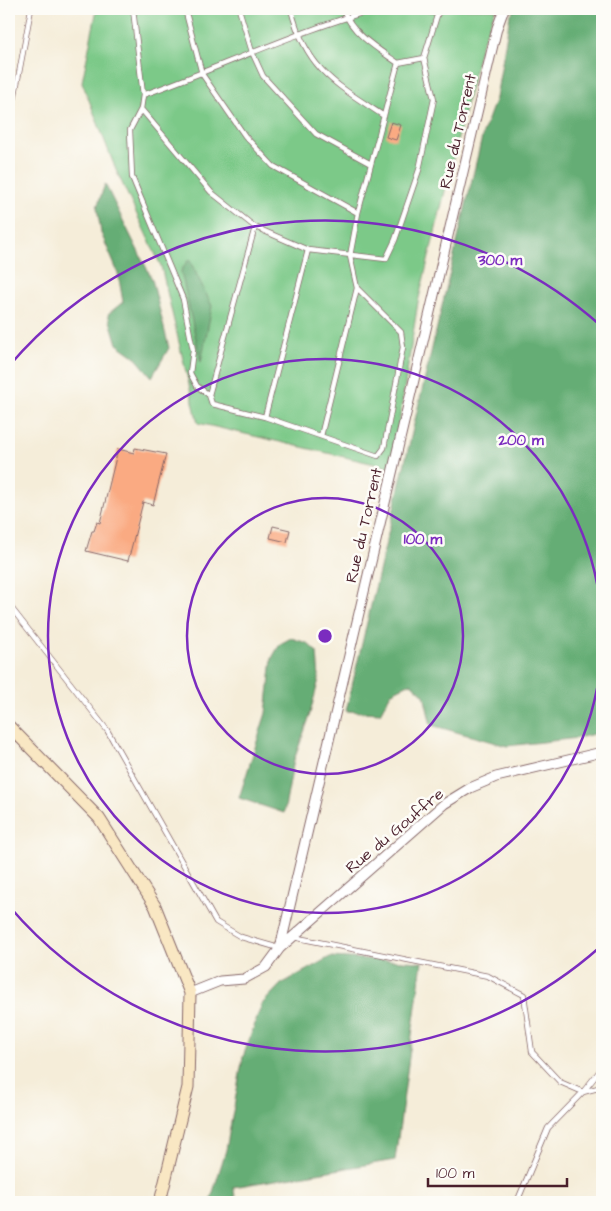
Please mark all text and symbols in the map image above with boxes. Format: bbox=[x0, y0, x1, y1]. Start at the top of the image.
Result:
street label: Rue du Torrent bbox=[434, 71, 482, 191]
text: 300 m bbox=[477, 250, 522, 271]
text: 200 m bbox=[497, 430, 544, 451]
street label: Rue du Torrent bbox=[340, 465, 388, 585]
text: 100 m bbox=[404, 529, 443, 550]
centre of rings bbox=[316, 627, 334, 645]
street label: Rue du Gouffre bbox=[341, 783, 449, 878]
scale bar bbox=[428, 1156, 567, 1188]
text: 100 m bbox=[436, 1163, 475, 1184]

